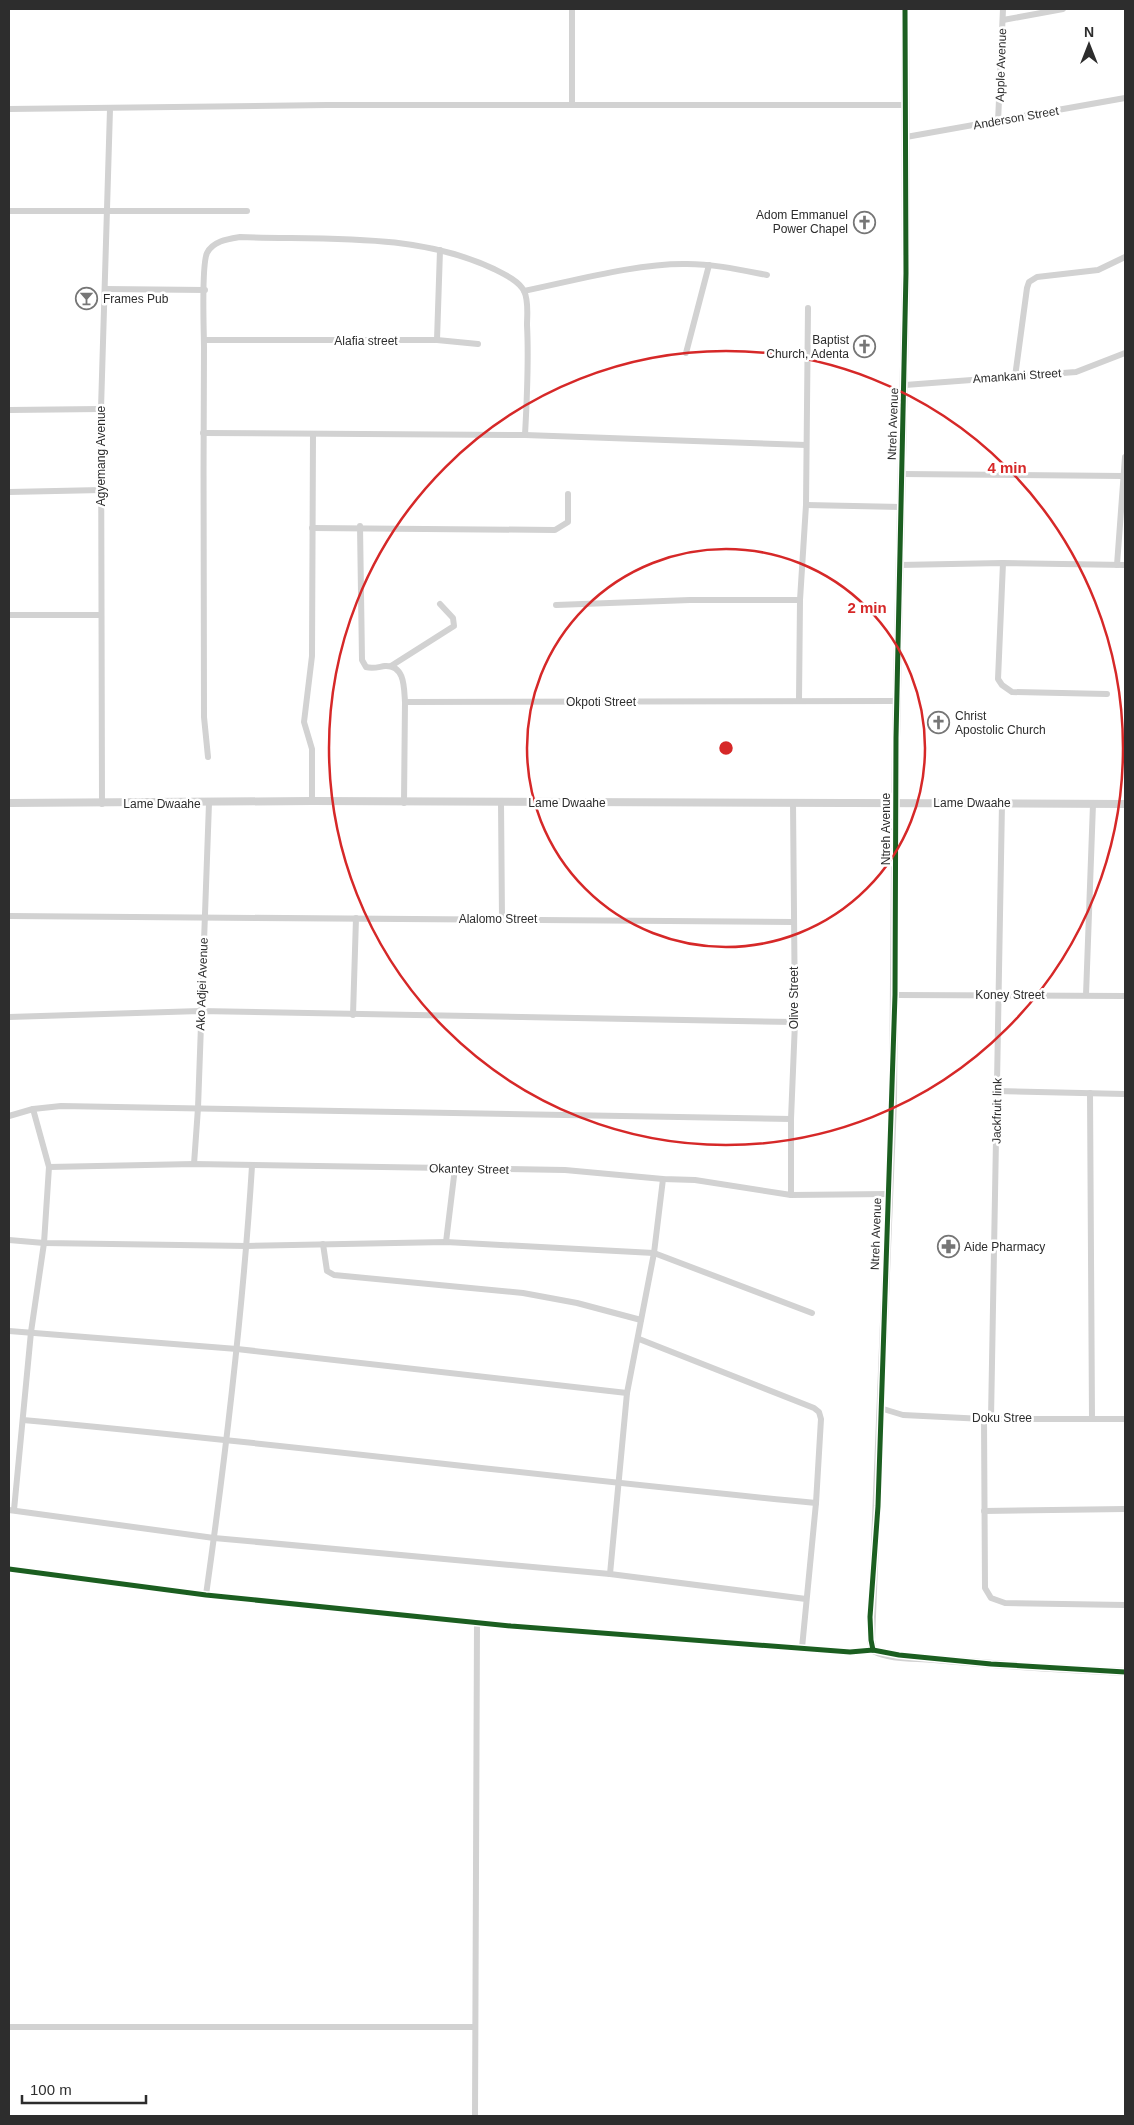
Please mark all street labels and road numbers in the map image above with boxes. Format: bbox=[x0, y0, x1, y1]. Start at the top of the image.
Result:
street label: Apple Avenue bbox=[993, 28, 1009, 102]
street label: Anderson Street bbox=[972, 103, 1061, 132]
street label: Alafia street bbox=[334, 334, 398, 348]
street label: Amankani Street bbox=[972, 366, 1062, 386]
street label: Ntreh Avenue bbox=[885, 387, 901, 460]
street label: Agyemang Avenue bbox=[94, 405, 108, 506]
street label: Okpoti Street bbox=[566, 695, 637, 709]
street label: Ntreh Avenue bbox=[879, 792, 893, 865]
street label: Lame Dwaahe bbox=[528, 796, 606, 810]
street label: Lame Dwaahe bbox=[933, 796, 1011, 810]
street label: Lame Dwaahe bbox=[123, 797, 201, 811]
street label: Alalomo Street bbox=[459, 912, 538, 926]
street label: Ako Adjei Avenue bbox=[193, 937, 211, 1031]
street label: Olive Street bbox=[787, 966, 801, 1029]
street label: Koney Street bbox=[975, 988, 1045, 1002]
street label: Jackfruit link bbox=[989, 1077, 1005, 1144]
street label: Okantey Street bbox=[429, 1161, 510, 1177]
street label: Ntreh Avenue bbox=[868, 1197, 884, 1270]
street label: Doku Stree bbox=[972, 1411, 1032, 1425]

